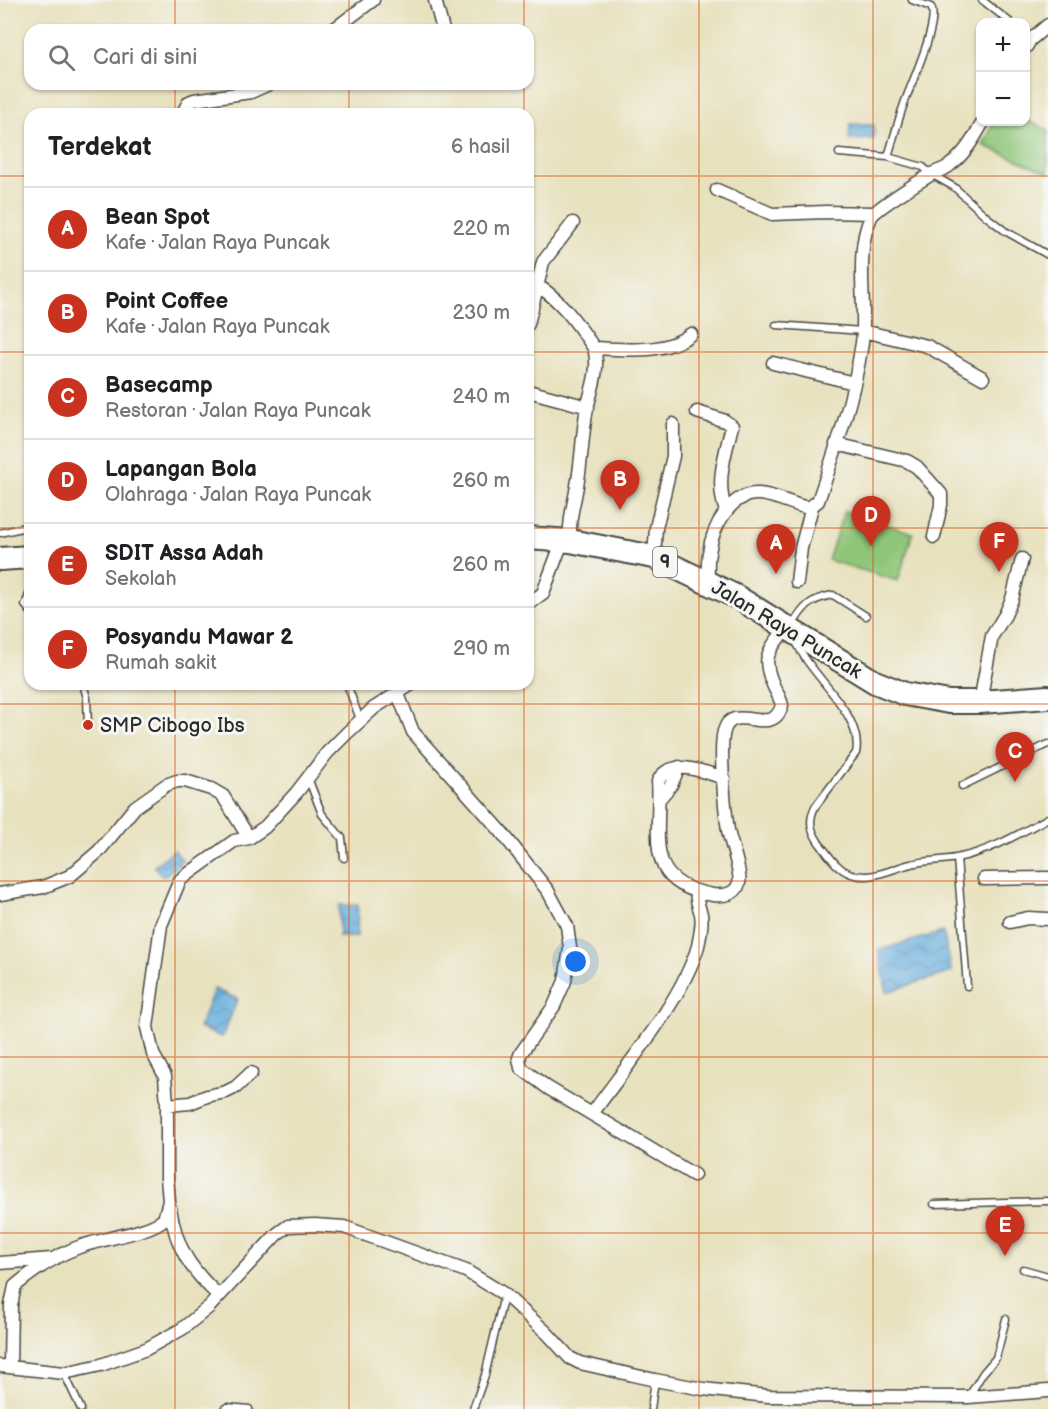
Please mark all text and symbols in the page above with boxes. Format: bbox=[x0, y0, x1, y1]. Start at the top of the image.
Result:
map controls bbox=[976, 18, 1030, 126]
button: + bbox=[976, 18, 1030, 72]
search box bbox=[24, 24, 534, 90]
icon: search bbox=[45, 41, 78, 74]
text: Cari di sini bbox=[93, 44, 197, 71]
button: − bbox=[976, 72, 1030, 126]
text: Terdekat bbox=[48, 132, 151, 163]
text: 6 hasil bbox=[451, 135, 510, 159]
text: Bean Spot bbox=[105, 204, 210, 231]
text: A bbox=[61, 217, 74, 241]
text: 220 m bbox=[453, 217, 510, 241]
text: Kafe · Jalan Raya Puncak bbox=[105, 231, 329, 255]
text: Point Coffee bbox=[105, 288, 228, 315]
text: B bbox=[60, 301, 75, 325]
text: 230 m bbox=[453, 301, 510, 325]
text: Kafe · Jalan Raya Puncak bbox=[105, 315, 329, 339]
text: Basecamp bbox=[105, 372, 213, 399]
text: C bbox=[60, 385, 75, 409]
text: 240 m bbox=[453, 385, 510, 409]
text: Restoran · Jalan Raya Puncak bbox=[105, 399, 370, 423]
text: Lapangan Bola bbox=[105, 456, 257, 483]
pin: B bbox=[600, 460, 640, 510]
text: D bbox=[61, 469, 74, 493]
text: 260 m bbox=[452, 469, 510, 493]
text: Olahraga · Jalan Raya Puncak bbox=[105, 483, 371, 507]
pin: D bbox=[852, 496, 890, 546]
pin: F bbox=[980, 522, 1018, 572]
pin: A bbox=[756, 524, 796, 574]
text: SDIT Assa Adah bbox=[105, 540, 264, 567]
road number: 9 bbox=[653, 547, 677, 577]
text: E bbox=[61, 553, 74, 577]
text: 260 m bbox=[452, 553, 510, 577]
text: Sekolah bbox=[105, 567, 176, 591]
street label: Jalan Raya Puncak bbox=[707, 575, 866, 684]
text: Posyandu Mawar 2 bbox=[105, 624, 293, 651]
text: F bbox=[61, 637, 74, 661]
text: 290 m bbox=[453, 637, 510, 661]
text: Rumah sakit bbox=[105, 651, 217, 675]
place label: SMP Cibogo Ibs bbox=[100, 714, 245, 738]
marker: SMP Cibogo Ibs bbox=[81, 718, 95, 732]
pin: C bbox=[996, 732, 1034, 782]
your location bbox=[561, 947, 590, 976]
pin: E bbox=[986, 1206, 1024, 1256]

